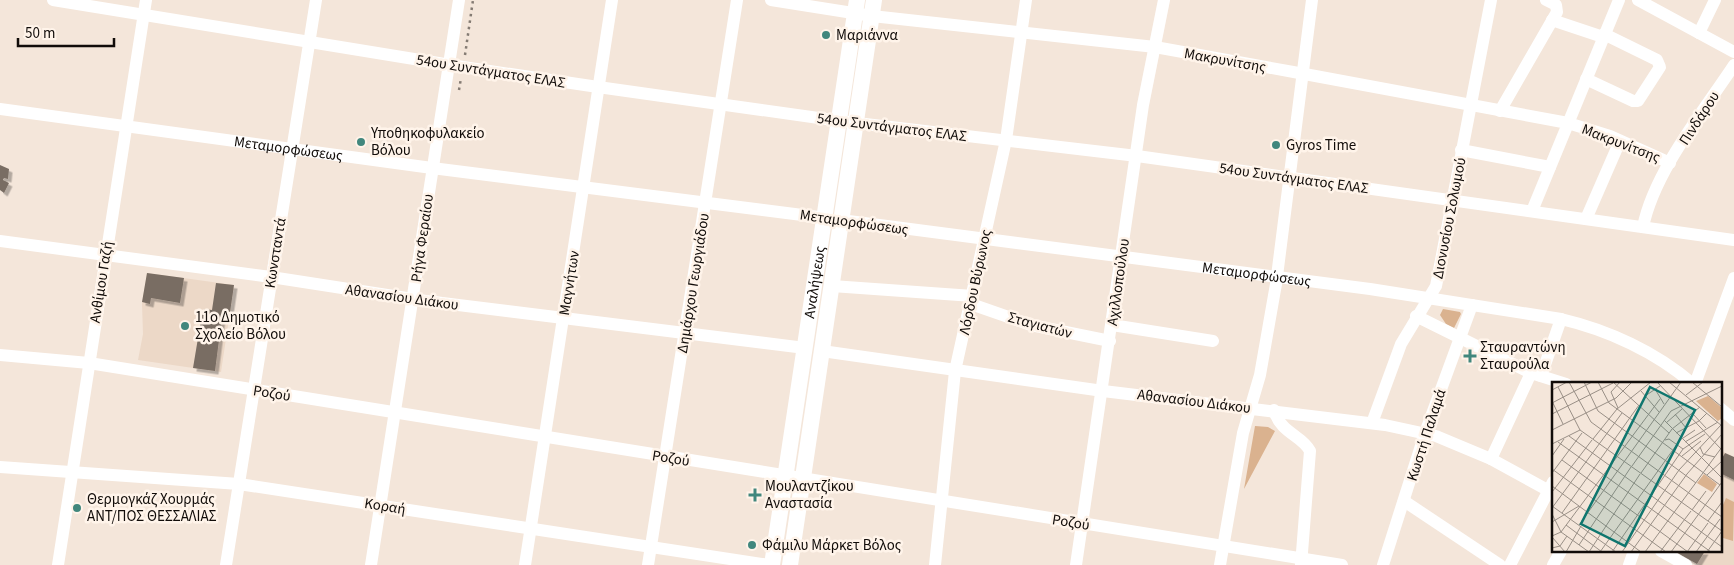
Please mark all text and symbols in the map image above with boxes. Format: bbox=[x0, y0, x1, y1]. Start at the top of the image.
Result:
scale bar bbox=[18, 15, 114, 47]
text: 50 m bbox=[25, 23, 55, 44]
place label: Μαριάννα bbox=[836, 25, 899, 46]
marker: Μαριάννα bbox=[820, 29, 832, 41]
street label: Μακρυνίτσης bbox=[1182, 43, 1268, 78]
street label: 54ου Συντάγματος ΕΛΑΣ bbox=[415, 49, 567, 94]
street label: Πινδάρου bbox=[1674, 87, 1725, 149]
street label: 54ου Συντάγματος ΕΛΑΣ bbox=[816, 108, 968, 147]
street label: Μακρυνίτσης bbox=[1579, 119, 1664, 168]
place label: Υποθηκοφυλακείο Βόλου bbox=[370, 123, 485, 161]
street label: Μεταμορφώσεως bbox=[233, 131, 344, 167]
place label: Gyros Time bbox=[1286, 135, 1356, 156]
marker: Υποθηκοφυλακείο Βόλου bbox=[355, 136, 367, 148]
marker: Gyros Time bbox=[1270, 139, 1282, 151]
street label: Διονυσίου Σολωμού bbox=[1427, 156, 1472, 281]
street label: 54ου Συντάγματος ΕΛΑΣ bbox=[1218, 158, 1370, 199]
street label: Ρήγα Φεραίου bbox=[406, 193, 439, 284]
street label: Μεταμορφώσεως bbox=[798, 204, 910, 241]
street label: Δημάρχου Γεωργιάδου bbox=[672, 212, 715, 355]
street label: Κωνσταντά bbox=[260, 216, 292, 290]
street label: Λόρδου Βύρωνος bbox=[954, 227, 997, 337]
street label: Αχιλλοπούλου bbox=[1102, 237, 1135, 327]
street label: Ανθίμου Γαζή bbox=[85, 240, 118, 325]
street label: Αναλήψεως bbox=[799, 244, 831, 320]
street label: Μαγνήτων bbox=[554, 249, 585, 317]
street label: Μεταμορφώσεως bbox=[1201, 257, 1313, 292]
street label: Αθανασίου Διάκου bbox=[344, 279, 460, 316]
place label: 11ο Δημοτικό Σχολείο Βόλου bbox=[195, 307, 286, 345]
street label: Σταγιατών bbox=[1005, 307, 1074, 344]
marker: 11ο Δημοτικό Σχολείο Βόλου bbox=[179, 320, 191, 332]
place label: Σταυραντώνη Σταυρούλα bbox=[1480, 337, 1566, 375]
marker: Σταυραντώνη Σταυρούλα bbox=[1464, 350, 1476, 362]
street label: Ροζού bbox=[252, 380, 292, 407]
inset map bbox=[1552, 382, 1722, 552]
street label: Αθανασίου Διάκου bbox=[1136, 384, 1252, 419]
street label: Κωστή Παλαμά bbox=[1402, 386, 1451, 484]
street label: Ροζού bbox=[651, 445, 691, 472]
place label: Μουλαντζίκου Αναστασία bbox=[765, 476, 854, 514]
place label: Θερμογκάζ Χουρμάς ΑΝΤ/ΠΟΣ ΘΕΣΣΑΛΙΑΣ bbox=[87, 489, 217, 527]
marker: Μουλαντζίκου Αναστασία bbox=[749, 489, 761, 501]
street label: Κοραή bbox=[363, 493, 407, 520]
marker: Θερμογκάζ Χουρμάς ΑΝΤ/ΠΟΣ ΘΕΣΣΑΛΙΑΣ bbox=[71, 502, 83, 514]
street label: Ροζού bbox=[1051, 509, 1091, 536]
place label: Φάμιλυ Μάρκετ Βόλος bbox=[762, 535, 902, 556]
marker: Φάμιλυ Μάρκετ Βόλος bbox=[746, 539, 758, 551]

